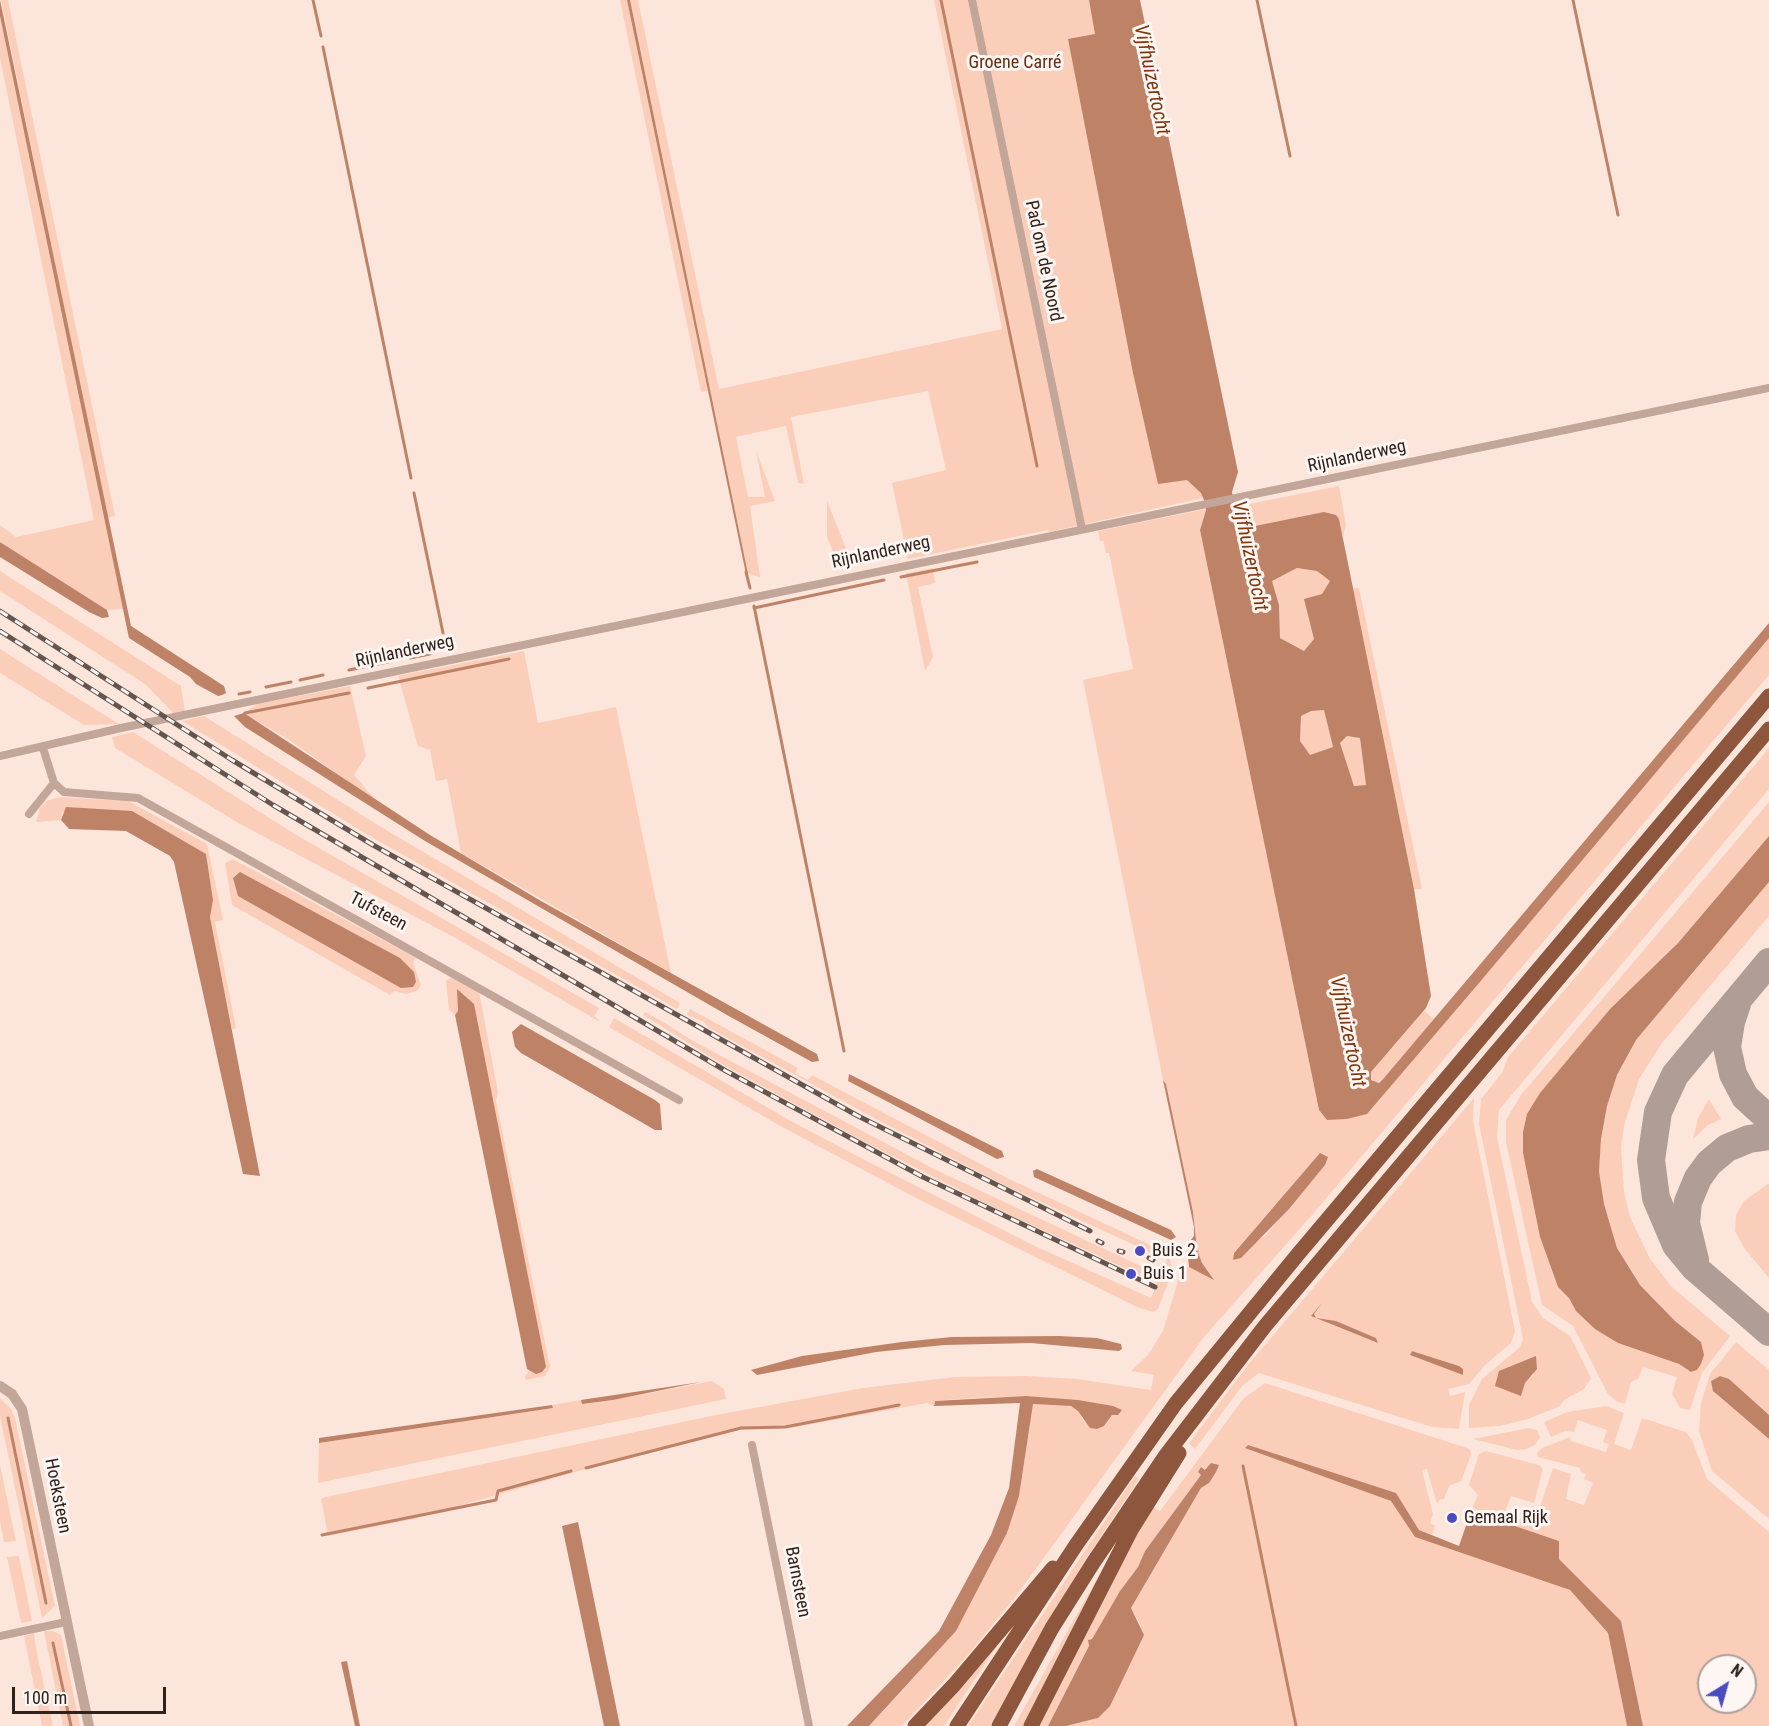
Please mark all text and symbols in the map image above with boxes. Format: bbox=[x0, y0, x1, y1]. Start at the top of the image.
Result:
water label: Vijfhuizertocht bbox=[1128, 23, 1174, 137]
park label: Groene Carré bbox=[969, 52, 1061, 74]
street label: Pad om de Noord bbox=[1020, 198, 1066, 324]
street label: Rijnlanderweg bbox=[1306, 436, 1408, 478]
water label: Vijfhuizertocht bbox=[1226, 499, 1272, 613]
street label: Rijnlanderweg bbox=[830, 532, 932, 574]
street label: Rijnlanderweg bbox=[354, 631, 456, 673]
street label: Tufsteen bbox=[346, 888, 410, 936]
water label: Vijfhuizertocht bbox=[1324, 975, 1370, 1089]
place label: Buis 2 bbox=[1152, 1240, 1196, 1262]
marker: Buis 2 bbox=[1133, 1244, 1147, 1258]
place label: Buis 1 bbox=[1143, 1263, 1187, 1285]
marker: Buis 1 bbox=[1124, 1267, 1138, 1281]
street label: Hoeksteen bbox=[39, 1457, 75, 1535]
place label: Gemaal Rijk bbox=[1464, 1507, 1548, 1529]
marker: Gemaal Rijk bbox=[1445, 1511, 1459, 1525]
street label: Barnsteen bbox=[780, 1545, 814, 1619]
north arrow bbox=[1697, 1654, 1757, 1714]
text: N bbox=[1727, 1660, 1747, 1681]
scale bar bbox=[15, 1675, 170, 1713]
text: 100 m bbox=[23, 1687, 67, 1708]

